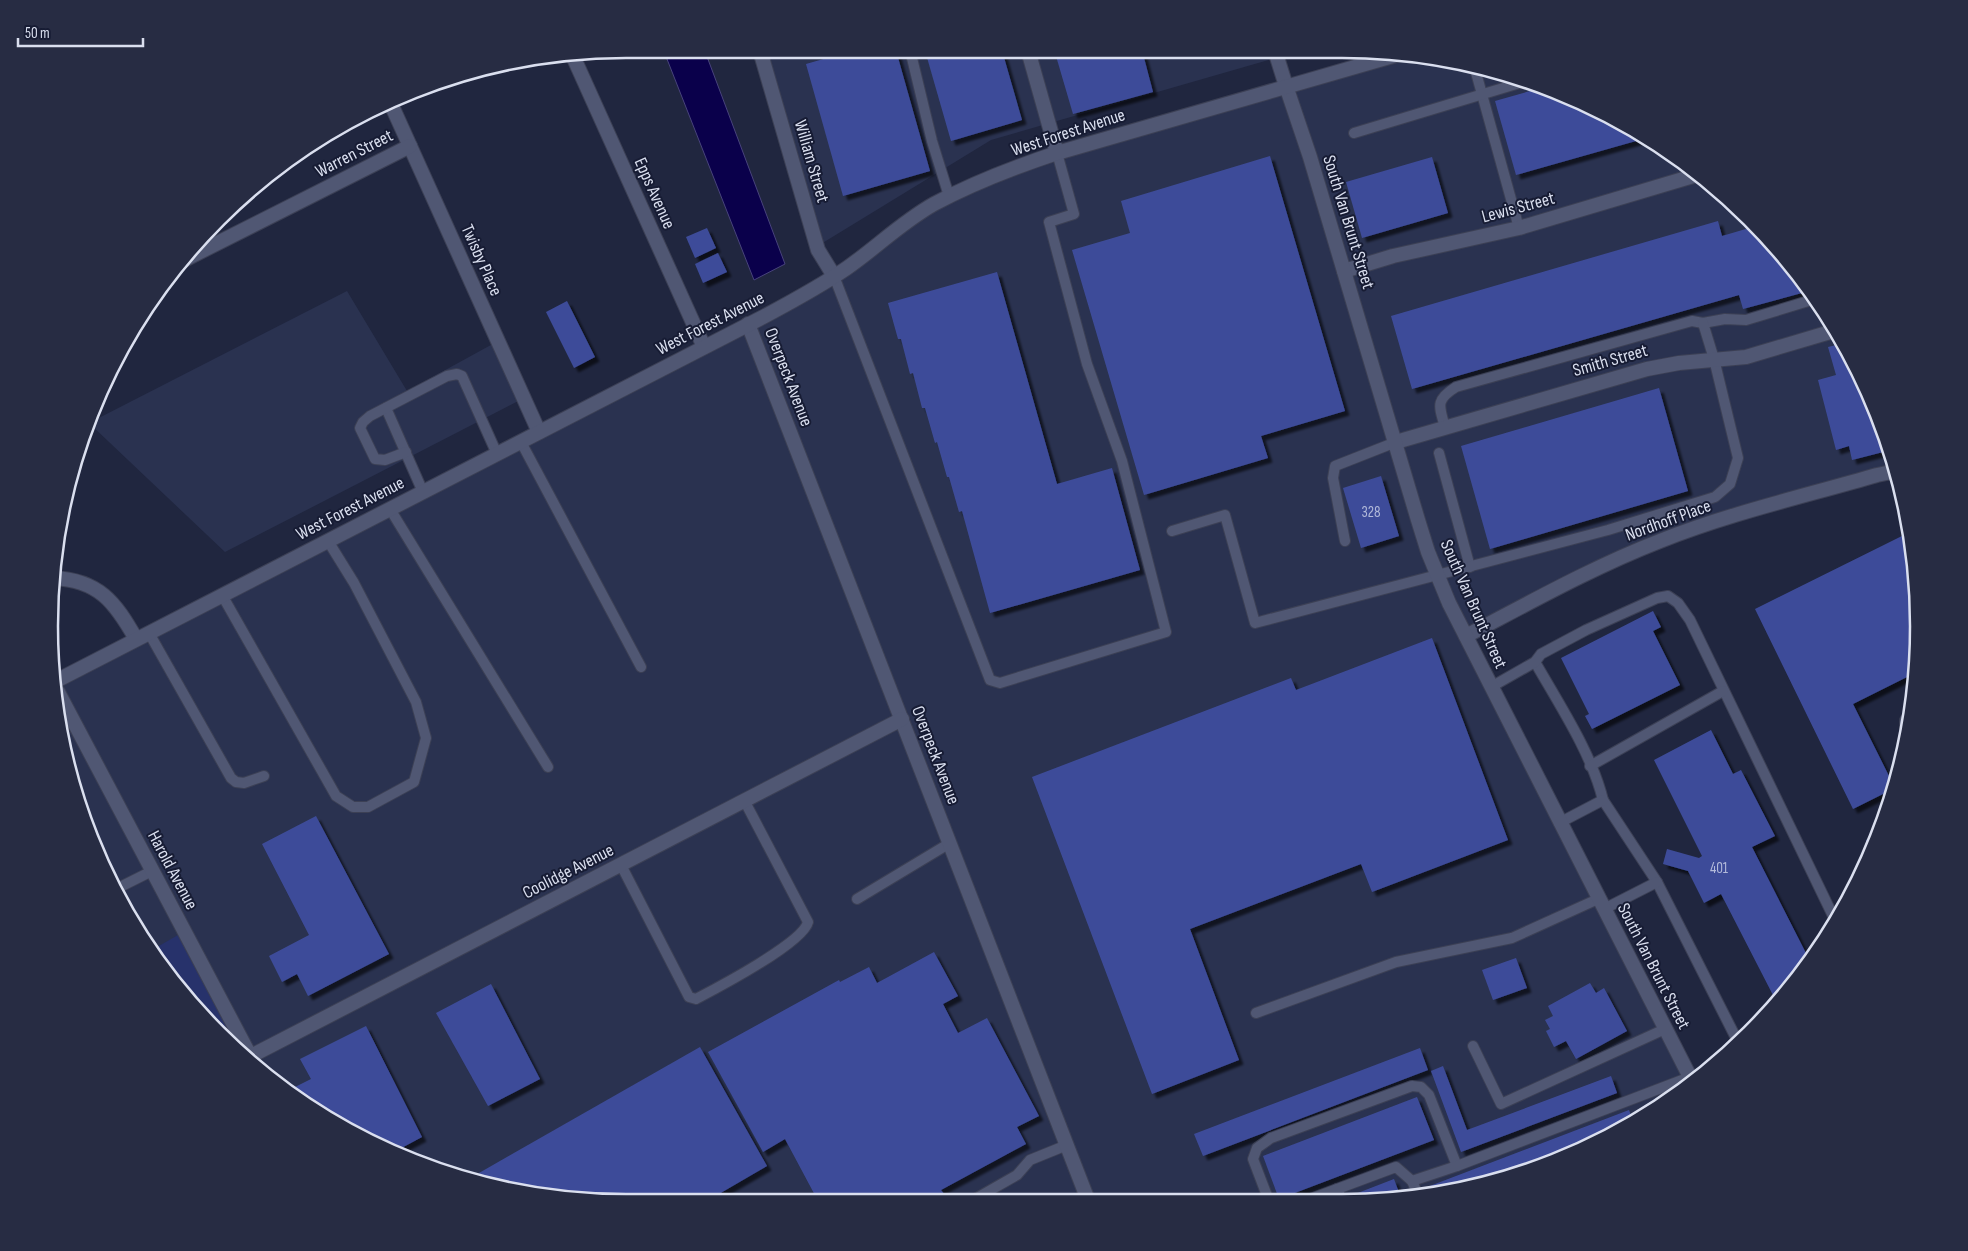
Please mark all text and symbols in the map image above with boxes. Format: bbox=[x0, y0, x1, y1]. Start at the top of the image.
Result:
scale bar bbox=[18, 15, 142, 47]
text: 50 m bbox=[25, 24, 50, 43]
street label: West Forest Avenue bbox=[1009, 104, 1128, 161]
street label: William Street bbox=[790, 117, 833, 205]
street label: Warren Street bbox=[312, 125, 397, 182]
street label: South Van Brunt Street bbox=[1318, 153, 1379, 292]
street label: Epps Avenue bbox=[630, 154, 680, 232]
street label: Lewis Street bbox=[1479, 188, 1557, 227]
street label: Twisby Place bbox=[457, 221, 507, 299]
street label: West Forest Avenue bbox=[653, 287, 768, 360]
street label: Overpeck Avenue bbox=[760, 325, 817, 429]
street label: Smith Street bbox=[1570, 340, 1650, 381]
street label: West Forest Avenue bbox=[293, 472, 408, 545]
street label: Nordhoff Place bbox=[1622, 495, 1714, 546]
house number: 328 bbox=[1361, 503, 1381, 522]
street label: South Van Brunt Street bbox=[1436, 537, 1512, 672]
street label: Overpeck Avenue bbox=[907, 703, 964, 807]
street label: Harold Avenue bbox=[143, 827, 202, 913]
street label: Coolidge Avenue bbox=[519, 840, 617, 903]
house number: 401 bbox=[1710, 859, 1729, 878]
street label: South Van Brunt Street bbox=[1613, 900, 1695, 1033]

